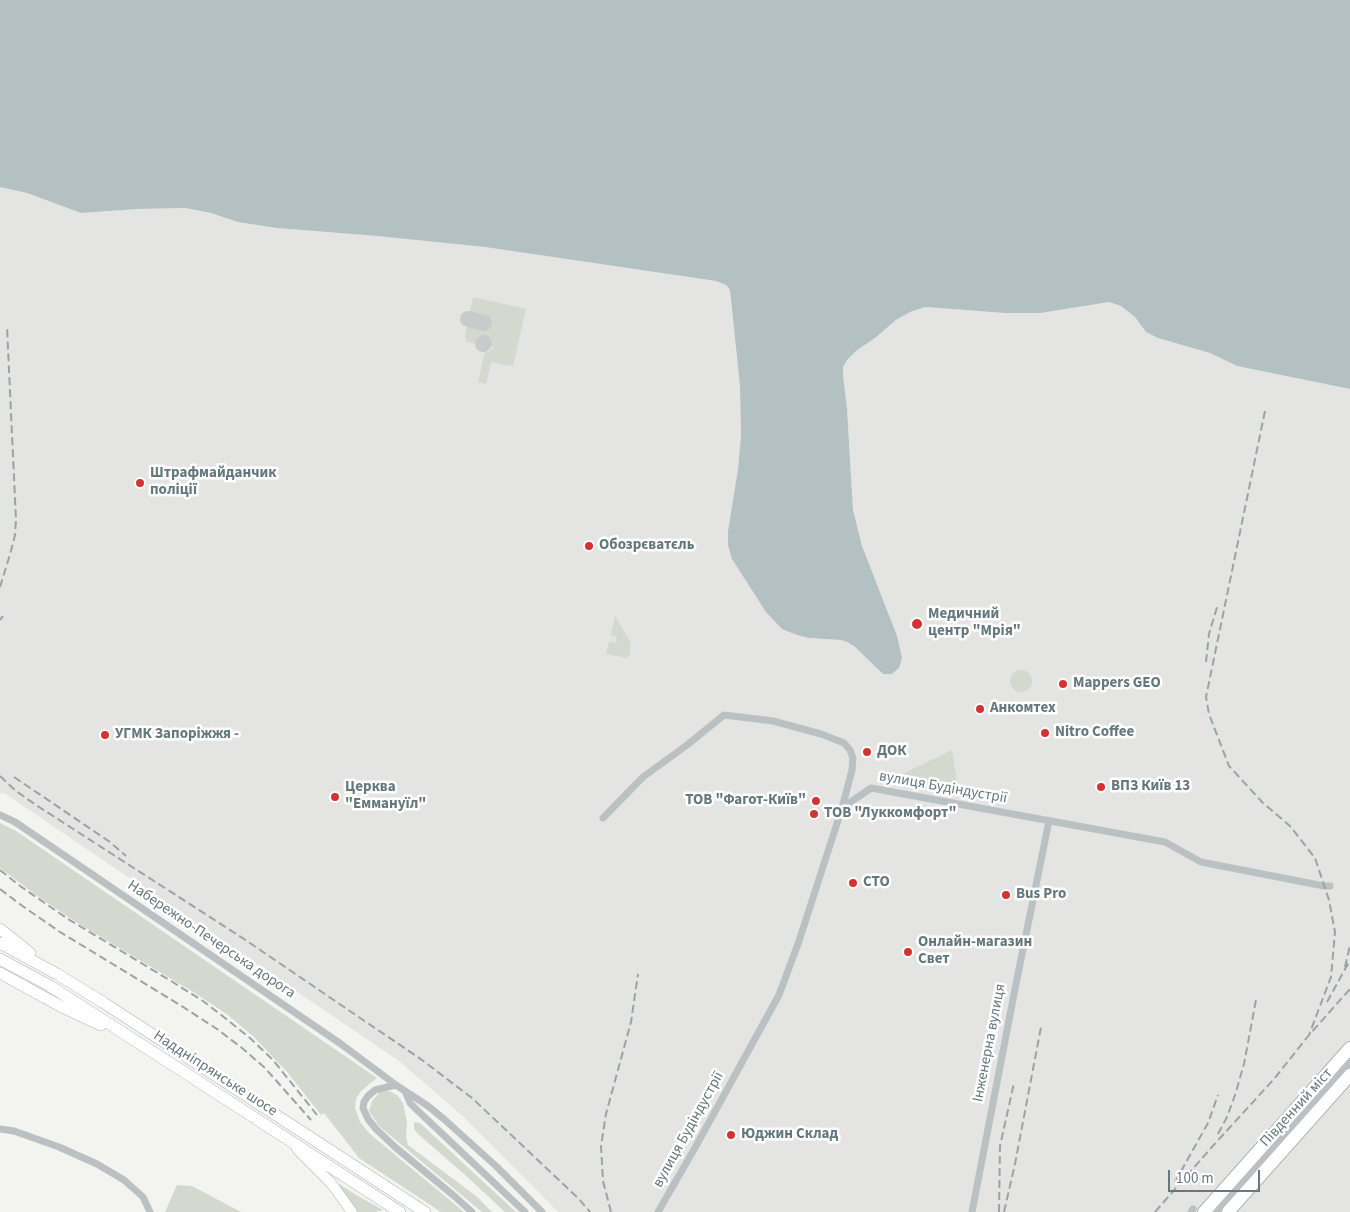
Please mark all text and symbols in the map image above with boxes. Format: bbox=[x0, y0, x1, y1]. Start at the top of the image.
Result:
place label: Штрафмайданчик поліції bbox=[150, 465, 276, 500]
marker: Штрафмайданчик поліції bbox=[134, 477, 146, 489]
place label: Обозрєватєль bbox=[599, 537, 694, 555]
marker: Обозрєватєль bbox=[583, 540, 595, 552]
place label: Медичний центр "Мрія" bbox=[928, 606, 1021, 641]
marker: Медичний центр "Мрія" bbox=[910, 617, 924, 631]
place label: Mappers GEO bbox=[1073, 675, 1161, 693]
marker: Mappers GEO bbox=[1057, 678, 1069, 690]
place label: Анкомтех bbox=[990, 700, 1056, 718]
marker: Анкомтех bbox=[974, 703, 986, 715]
place label: Nitro Coffee bbox=[1055, 724, 1134, 742]
place label: УГМК Запоріжжя - bbox=[115, 726, 239, 744]
marker: Nitro Coffee bbox=[1039, 727, 1051, 739]
marker: УГМК Запоріжжя - bbox=[99, 729, 111, 741]
place label: ДОК bbox=[877, 743, 906, 761]
marker: ДОК bbox=[861, 746, 873, 758]
street label: вулиця Будіндустрії bbox=[878, 768, 1008, 808]
place label: ВПЗ Київ 13 bbox=[1111, 778, 1190, 796]
place label: Церква "Еммануїл" bbox=[345, 779, 426, 814]
marker: ВПЗ Київ 13 bbox=[1095, 781, 1107, 793]
marker: Церква "Еммануїл" bbox=[329, 791, 341, 803]
place label: ТОВ "Фагот-Київ" bbox=[685, 792, 806, 810]
marker: ТОВ "Фагот-Київ" bbox=[810, 795, 822, 807]
place label: ТОВ "Луккомфорт" bbox=[824, 805, 956, 823]
marker: ТОВ "Луккомфорт" bbox=[808, 808, 820, 820]
place label: СТО bbox=[863, 874, 890, 892]
street label: Набережно-Печерська дорога bbox=[124, 877, 298, 1003]
marker: СТО bbox=[847, 877, 859, 889]
place label: Bus Pro bbox=[1016, 886, 1066, 904]
marker: Bus Pro bbox=[1000, 889, 1012, 901]
place label: Онлайн-магазин Свет bbox=[918, 934, 1032, 969]
marker: Онлайн-магазин Свет bbox=[902, 946, 914, 958]
street label: Інженерна вулиця bbox=[970, 982, 1010, 1104]
street label: Наддніпрянське шосе bbox=[150, 1027, 280, 1121]
street label: Південний міст bbox=[1257, 1065, 1337, 1151]
street label: вулиця Будіндустрії bbox=[650, 1069, 728, 1191]
place label: Юджин Склад bbox=[741, 1126, 838, 1144]
marker: Юджин Склад bbox=[725, 1129, 737, 1141]
scale bar bbox=[1170, 1160, 1262, 1192]
text: 100 m bbox=[1176, 1168, 1214, 1189]

